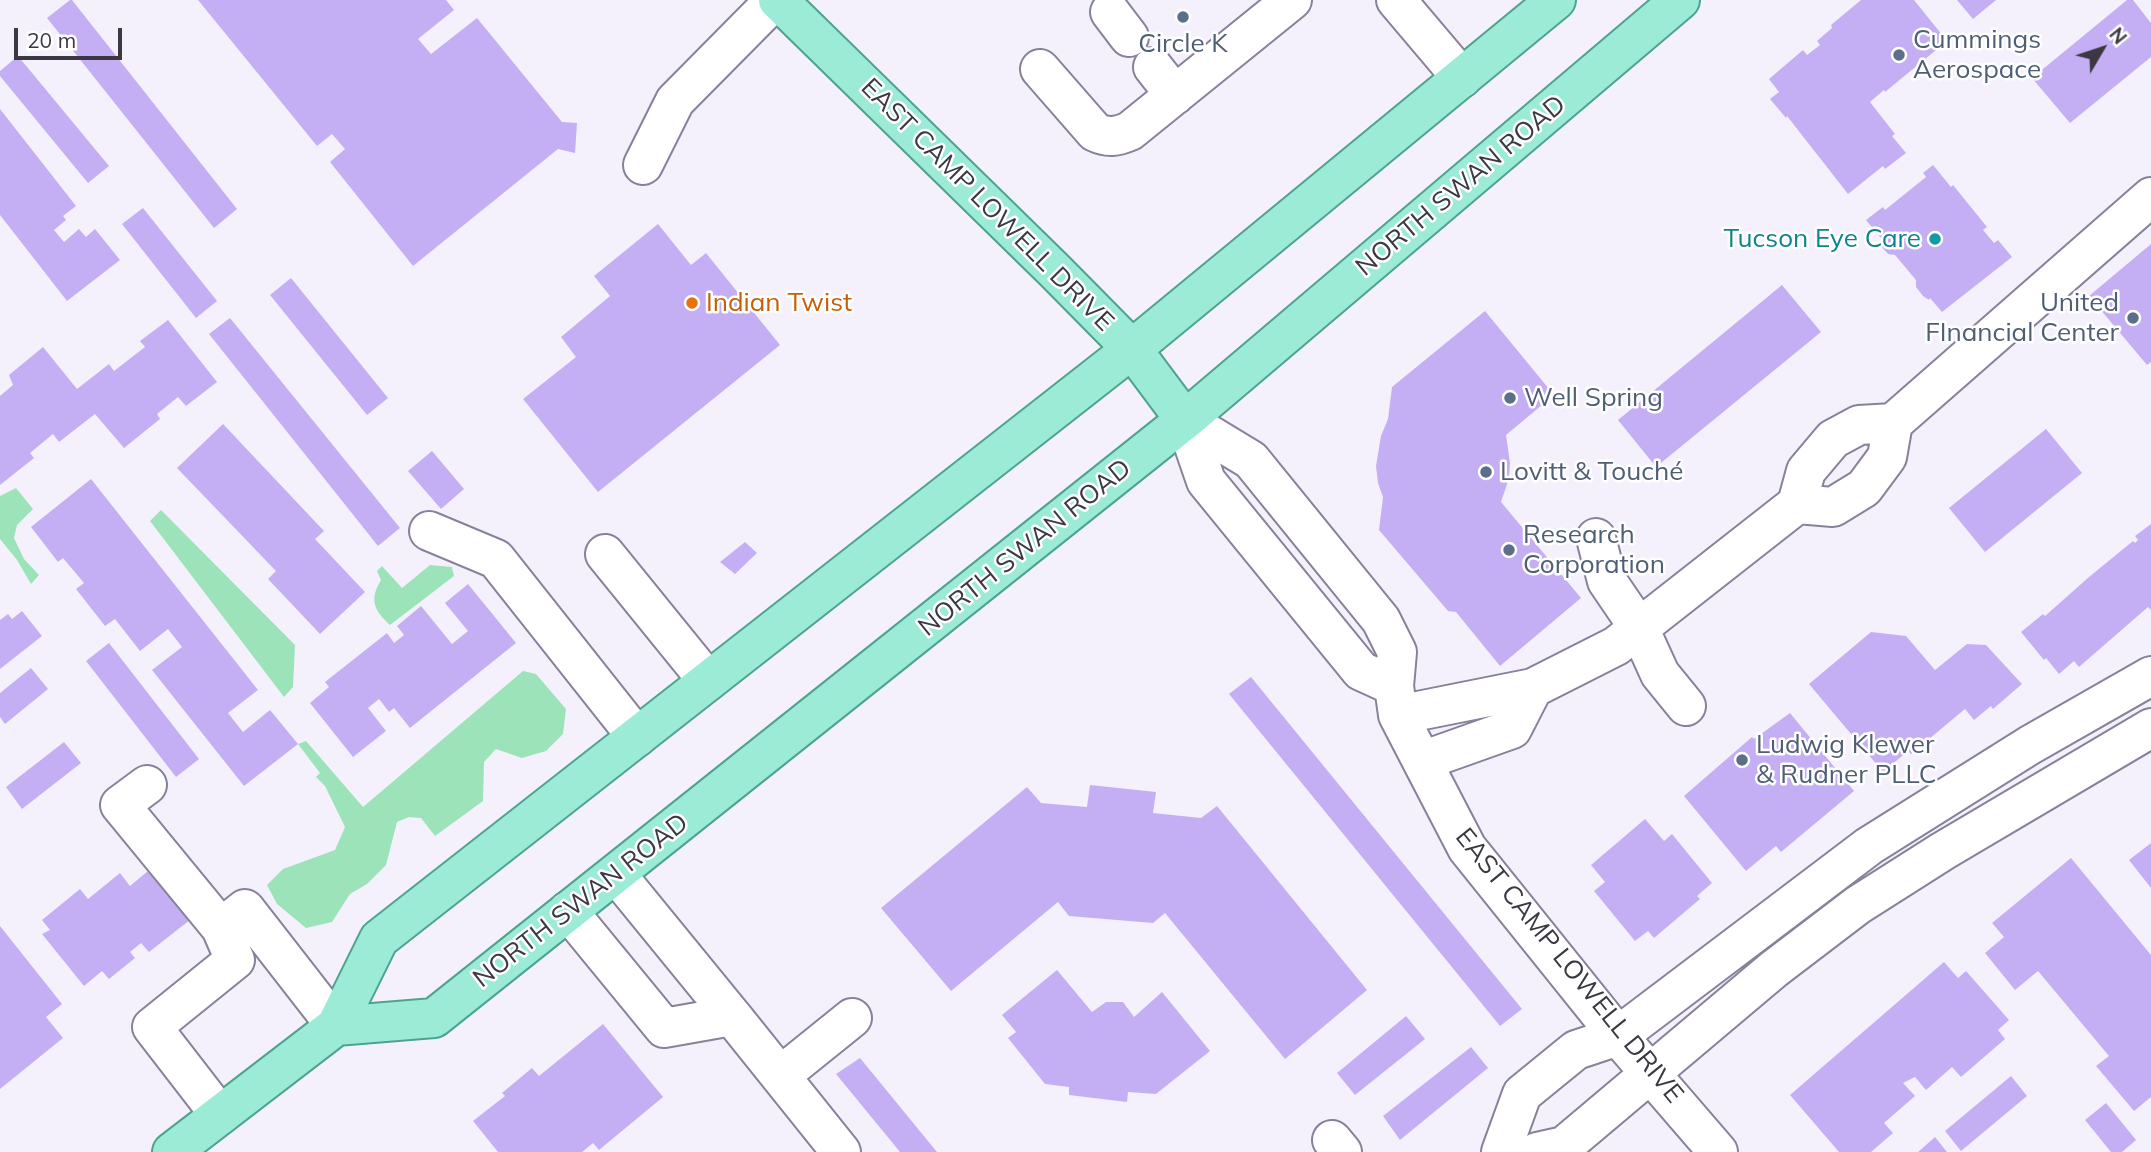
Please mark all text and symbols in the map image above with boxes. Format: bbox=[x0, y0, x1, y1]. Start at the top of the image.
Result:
marker: Circle K bbox=[1175, 9, 1191, 25]
scale bar bbox=[18, 14, 126, 58]
north arrow bbox=[2067, 14, 2137, 84]
text: N bbox=[2104, 23, 2132, 49]
place label: Cummings Aerospace bbox=[1913, 24, 2041, 86]
text: 20 m bbox=[27, 27, 76, 53]
place label: Circle K bbox=[1138, 28, 1228, 60]
marker: Cummings Aerospace bbox=[1891, 47, 1907, 63]
street label: EAST CAMP LOWELL DRIVE bbox=[854, 72, 1120, 338]
street label: NORTH SWAN ROAD bbox=[1350, 89, 1572, 283]
place label: Tucson Eye Care bbox=[1724, 223, 1921, 255]
marker: Tucson Eye Care bbox=[1927, 231, 1943, 247]
place label: Indian Twist bbox=[706, 287, 852, 319]
place label: United FInancial Center bbox=[1925, 287, 2119, 348]
marker: Indian Twist bbox=[684, 295, 700, 311]
marker: United FInancial Center bbox=[2125, 310, 2141, 326]
place label: Well Spring bbox=[1524, 382, 1663, 414]
marker: Well Spring bbox=[1502, 390, 1518, 406]
street label: NORTH SWAN ROAD bbox=[913, 453, 1137, 643]
place label: Lovitt & Touché bbox=[1500, 456, 1683, 488]
marker: Lovitt & Touché bbox=[1478, 464, 1494, 480]
place label: Research Corporation bbox=[1523, 519, 1665, 580]
marker: Research Corporation bbox=[1501, 542, 1517, 558]
place label: Ludwig Klewer & Rudner PLLC bbox=[1756, 729, 1937, 790]
marker: Ludwig Klewer & Rudner PLLC bbox=[1734, 752, 1750, 768]
street label: NORTH SWAN ROAD bbox=[467, 807, 695, 995]
street label: EAST CAMP LOWELL DRIVE bbox=[1449, 822, 1689, 1110]

